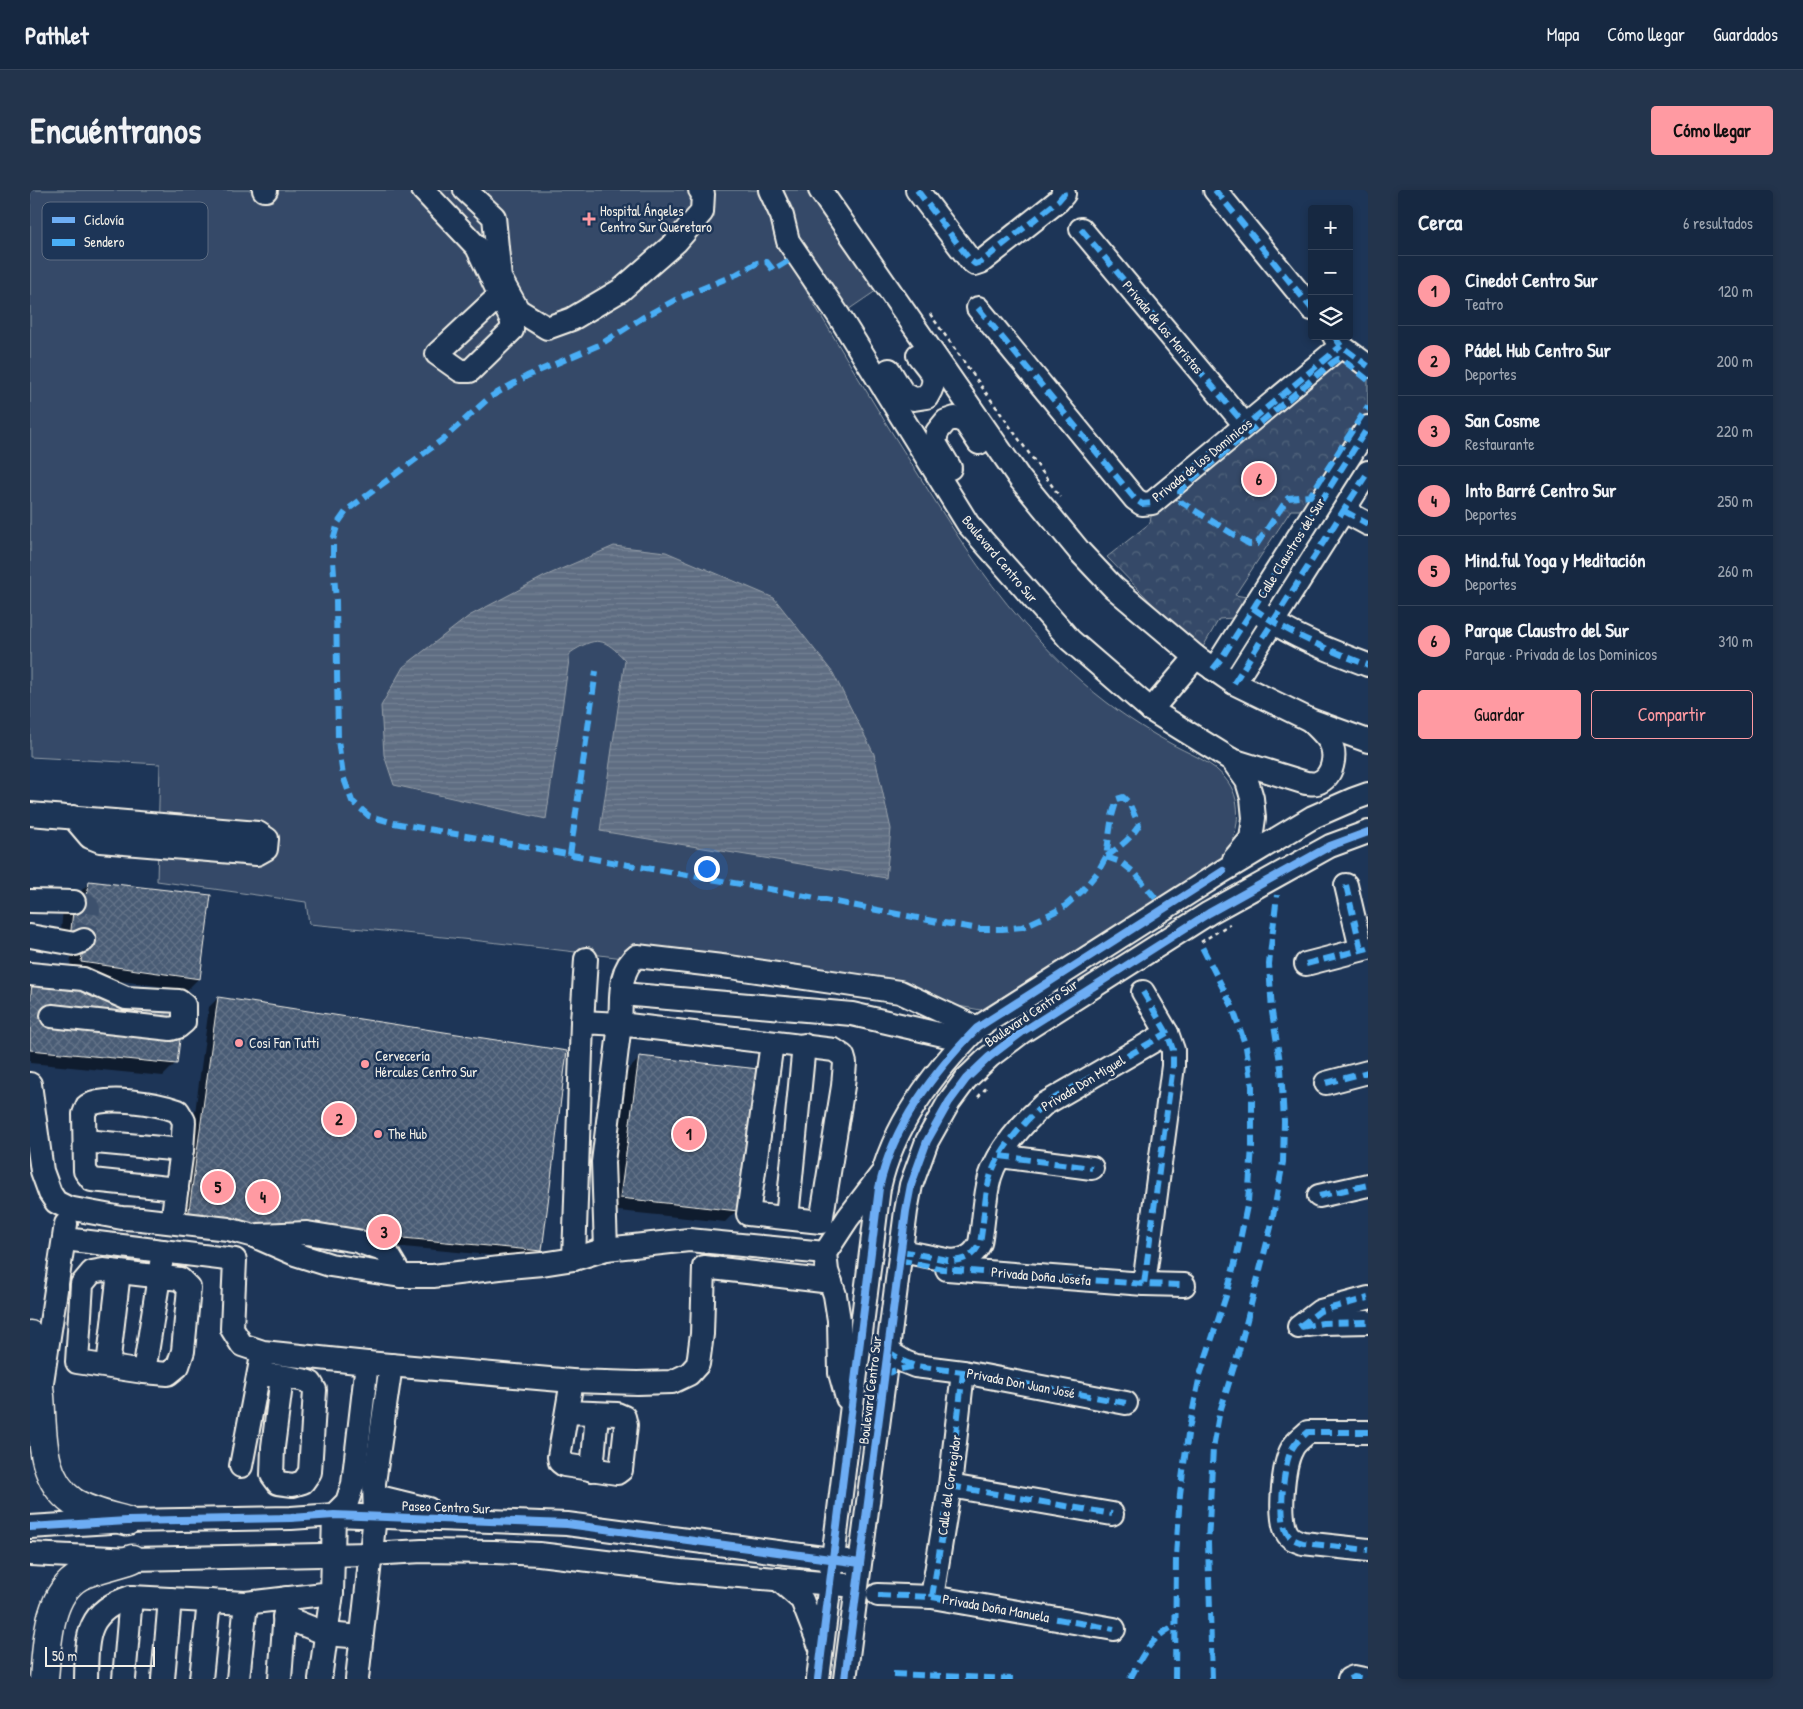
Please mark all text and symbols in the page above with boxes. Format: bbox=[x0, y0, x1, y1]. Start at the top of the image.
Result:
text: Pathlet bbox=[25, 19, 88, 51]
text: Mapa bbox=[1547, 22, 1579, 47]
text: Cómo llegar bbox=[1607, 22, 1685, 47]
text: Guardados bbox=[1713, 22, 1778, 47]
button: Cómo llegar bbox=[1651, 106, 1773, 155]
text: Encuéntranos bbox=[30, 107, 201, 154]
place label: Hospital Ángeles Centro Sur Queretaro bbox=[600, 201, 712, 236]
legend bbox=[42, 202, 208, 260]
map controls bbox=[1308, 205, 1353, 340]
button: + bbox=[1308, 205, 1353, 250]
text: Cerca bbox=[1418, 208, 1462, 237]
text: Ciclovía bbox=[84, 210, 124, 229]
marker: Hospital Ángeles Centro Sur Queretaro bbox=[582, 212, 596, 226]
text: 6 resultados bbox=[1683, 212, 1753, 234]
text: Sendero bbox=[84, 232, 125, 251]
button: − bbox=[1308, 250, 1353, 295]
text: Cinedot Centro Sur bbox=[1465, 267, 1598, 293]
street label: Privada de los Maristas bbox=[1119, 276, 1208, 377]
text: 1 bbox=[1431, 280, 1437, 302]
text: 120 m bbox=[1718, 280, 1753, 302]
text: Teatro bbox=[1465, 293, 1503, 315]
button: layers bbox=[1308, 295, 1353, 340]
text: Pádel Hub Centro Sur bbox=[1465, 337, 1611, 363]
text: 2 bbox=[1430, 350, 1438, 372]
text: 200 m bbox=[1717, 350, 1753, 372]
text: Deportes bbox=[1465, 363, 1516, 385]
text: San Cosme bbox=[1465, 407, 1540, 433]
street label: Privada de los Dominicos bbox=[1148, 413, 1256, 506]
text: 3 bbox=[1430, 420, 1438, 442]
text: 220 m bbox=[1716, 420, 1753, 442]
text: Restaurante bbox=[1465, 433, 1535, 455]
pin: 6 bbox=[1243, 460, 1275, 498]
text: Into Barré Centro Sur bbox=[1465, 477, 1616, 503]
text: 4 bbox=[1431, 490, 1437, 512]
text: 250 m bbox=[1717, 490, 1753, 512]
street label: Calle Claustros del Sur bbox=[1252, 493, 1330, 602]
text: Deportes bbox=[1465, 503, 1516, 525]
street label: Boulevard Centro Sur bbox=[958, 511, 1043, 607]
text: Mind.ful Yoga y Meditación bbox=[1465, 547, 1646, 573]
text: 5 bbox=[1431, 560, 1437, 582]
text: 260 m bbox=[1717, 560, 1753, 582]
text: Deportes bbox=[1465, 573, 1516, 595]
text: Parque Claustro del Sur bbox=[1465, 617, 1629, 643]
text: 6 bbox=[1431, 630, 1437, 652]
text: 310 m bbox=[1718, 630, 1753, 652]
text: Parque · Privada de los Dominicos bbox=[1465, 643, 1657, 665]
button: Guardar bbox=[1418, 690, 1581, 739]
button: Compartir bbox=[1591, 690, 1753, 739]
your location bbox=[694, 856, 720, 882]
street label: Boulevard Centro Sur bbox=[980, 974, 1082, 1051]
place label: Cosi Fan Tutti bbox=[249, 1033, 319, 1052]
marker: Cosi Fan Tutti bbox=[233, 1037, 245, 1049]
place label: Cervecería Hércules Centro Sur bbox=[375, 1046, 478, 1081]
street label: Privada Don Miguel bbox=[1037, 1050, 1129, 1116]
marker: Cervecería Hércules Centro Sur bbox=[359, 1058, 371, 1070]
pin: 2 bbox=[323, 1100, 355, 1138]
pin: 1 bbox=[673, 1115, 705, 1153]
place label: The Hub bbox=[388, 1124, 427, 1143]
marker: The Hub bbox=[372, 1128, 384, 1140]
pin: 5 bbox=[202, 1168, 234, 1206]
pin: 4 bbox=[247, 1178, 279, 1216]
pin: 3 bbox=[368, 1213, 400, 1251]
street label: Privada Doña Josefa bbox=[990, 1262, 1092, 1289]
street label: Boulevard Centro Sur bbox=[853, 1334, 886, 1445]
street label: Privada Don Juan José bbox=[965, 1363, 1077, 1402]
street label: Calle del Corregidor bbox=[932, 1433, 966, 1537]
street label: Paseo Centro Sur bbox=[402, 1495, 491, 1518]
street label: Privada Doña Manuela bbox=[941, 1589, 1052, 1626]
scale bar bbox=[45, 1644, 155, 1667]
text: 50 m bbox=[52, 1646, 77, 1665]

